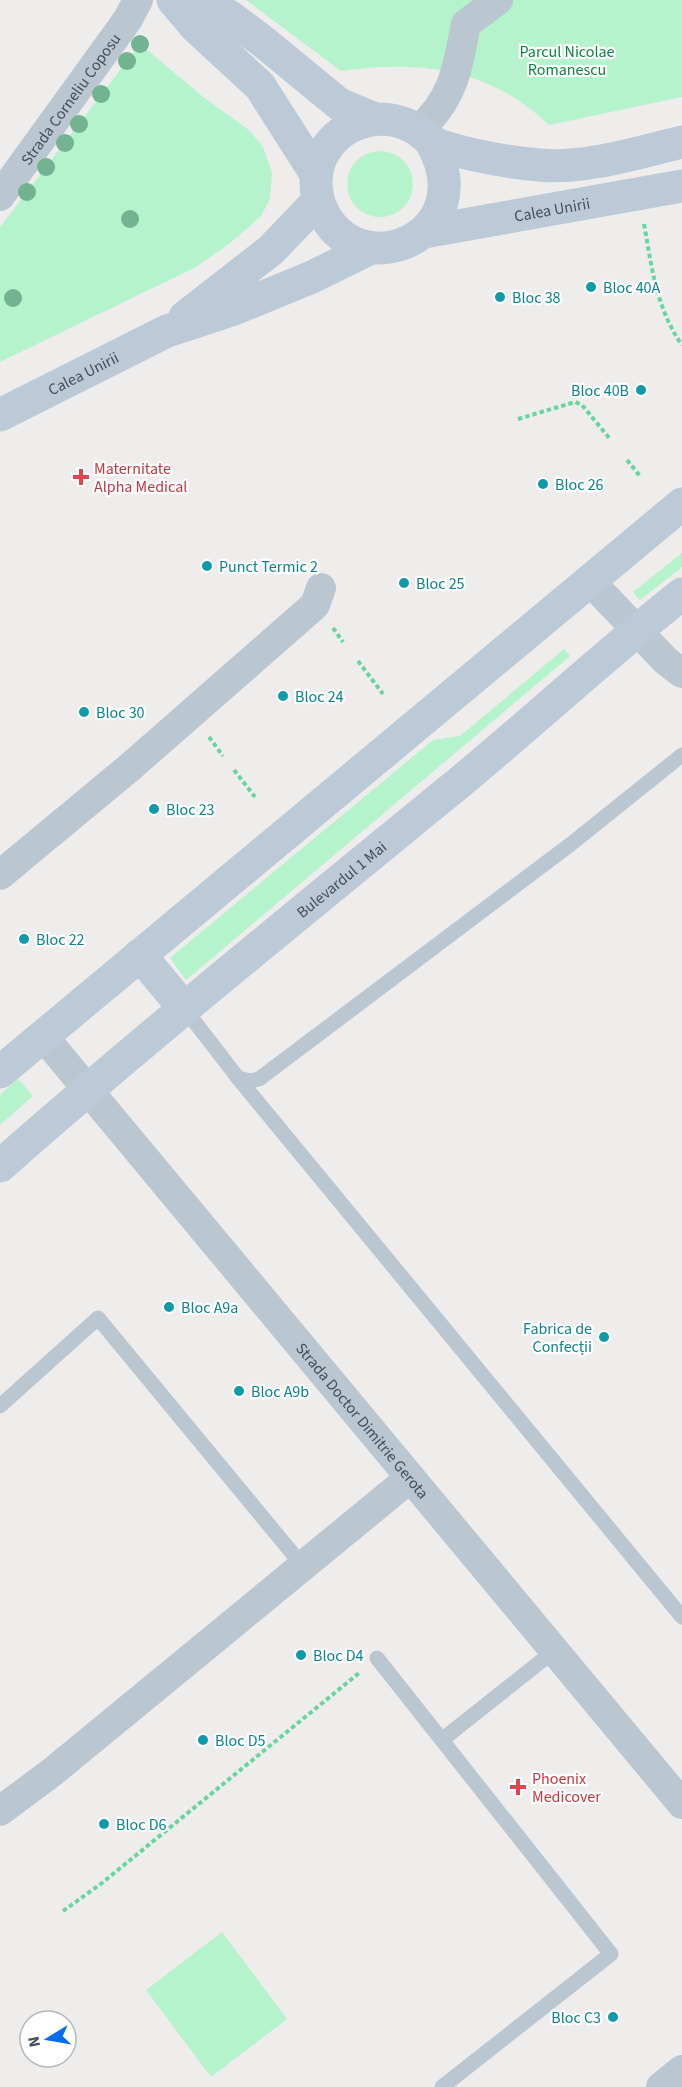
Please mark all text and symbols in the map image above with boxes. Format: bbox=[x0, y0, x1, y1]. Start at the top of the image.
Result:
street label: Strada Corneliu Coposu bbox=[16, 29, 126, 170]
park label: Parcul Nicolae Romanescu bbox=[519, 41, 615, 81]
street label: Calea Unirii bbox=[512, 193, 592, 228]
place label: Bloc 40A bbox=[603, 277, 661, 299]
marker: Bloc 40A bbox=[584, 280, 598, 294]
place label: Bloc 38 bbox=[512, 287, 561, 309]
marker: Bloc 38 bbox=[493, 290, 507, 304]
street label: Calea Unirii bbox=[44, 347, 123, 401]
place label: Bloc 40B bbox=[571, 380, 629, 402]
marker: Bloc 40B bbox=[634, 383, 648, 397]
place label: Maternitate Alpha Medical bbox=[94, 458, 187, 498]
marker: Maternitate Alpha Medical bbox=[72, 468, 90, 486]
place label: Bloc 26 bbox=[555, 474, 604, 496]
marker: Bloc 26 bbox=[536, 477, 550, 491]
place label: Punct Termic 2 bbox=[219, 556, 318, 578]
marker: Punct Termic 2 bbox=[200, 559, 214, 573]
place label: Bloc 25 bbox=[416, 573, 465, 595]
marker: Bloc 25 bbox=[397, 576, 411, 590]
place label: Bloc 24 bbox=[295, 686, 344, 708]
marker: Bloc 24 bbox=[276, 689, 290, 703]
place label: Bloc 30 bbox=[96, 702, 145, 724]
marker: Bloc 30 bbox=[77, 705, 91, 719]
place label: Bloc 23 bbox=[166, 799, 215, 821]
marker: Bloc 23 bbox=[147, 802, 161, 816]
street label: Bulevardul 1 Mai bbox=[292, 836, 392, 923]
place label: Bloc 22 bbox=[36, 929, 85, 951]
marker: Bloc 22 bbox=[17, 932, 31, 946]
place label: Bloc A9a bbox=[181, 1297, 238, 1319]
marker: Bloc A9a bbox=[162, 1300, 176, 1314]
place label: Fabrica de Confecții bbox=[523, 1318, 592, 1358]
marker: Fabrica de Confecții bbox=[597, 1330, 611, 1344]
street label: Strada Doctor Dimitrie Gerota bbox=[291, 1338, 434, 1504]
place label: Bloc A9b bbox=[251, 1381, 309, 1403]
marker: Bloc A9b bbox=[232, 1384, 246, 1398]
place label: Bloc D4 bbox=[313, 1645, 363, 1667]
marker: Bloc D4 bbox=[294, 1648, 308, 1662]
place label: Bloc D5 bbox=[215, 1730, 265, 1752]
marker: Bloc D5 bbox=[196, 1733, 210, 1747]
place label: Phoenix Medicover bbox=[532, 1768, 601, 1808]
marker: Phoenix Medicover bbox=[509, 1778, 527, 1796]
place label: Bloc D6 bbox=[116, 1814, 166, 1836]
marker: Bloc D6 bbox=[97, 1817, 111, 1831]
place label: Bloc C3 bbox=[551, 2007, 601, 2029]
north arrow bbox=[18, 2009, 78, 2069]
marker: Bloc C3 bbox=[606, 2010, 620, 2024]
text: N bbox=[22, 2034, 46, 2049]

